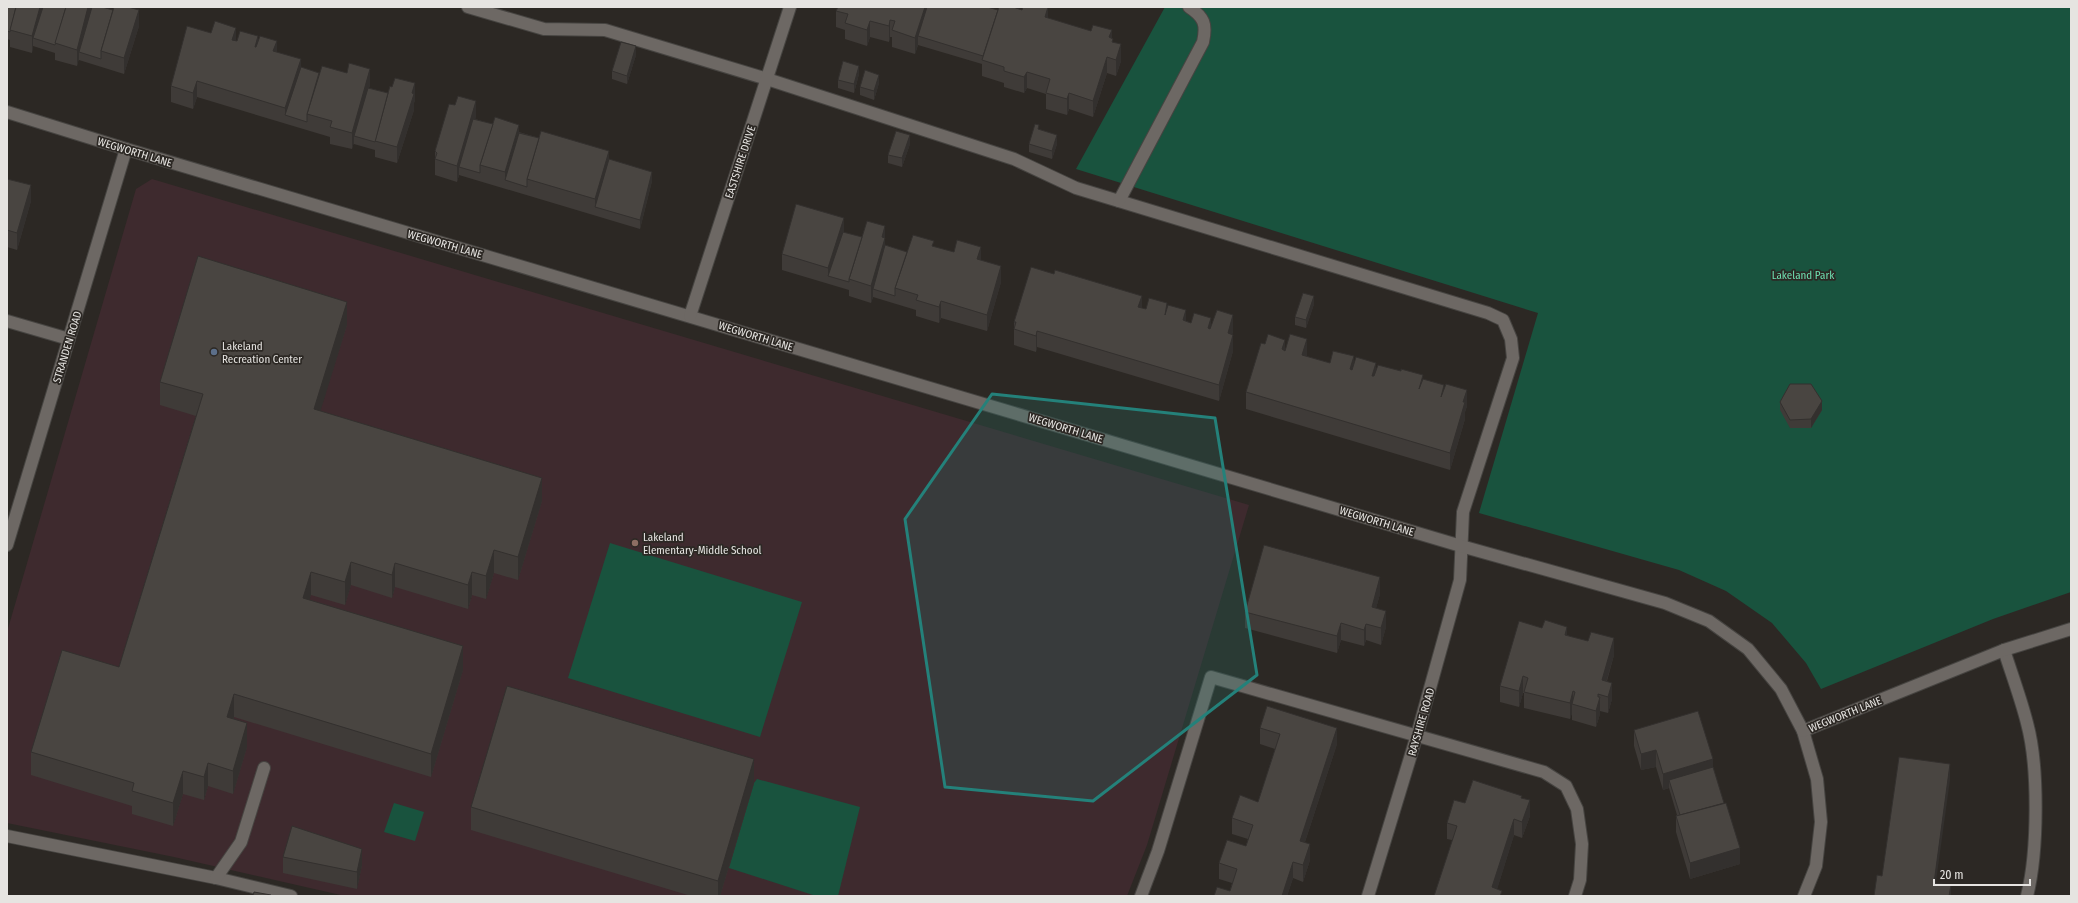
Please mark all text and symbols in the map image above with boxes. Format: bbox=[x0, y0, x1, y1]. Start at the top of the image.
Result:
street label: EASTSHIRE DRIVE bbox=[723, 124, 758, 200]
street label: WEGWORTH LANE bbox=[96, 135, 174, 170]
street label: WEGWORTH LANE bbox=[406, 228, 484, 261]
park label: Lakeland Park bbox=[1772, 269, 1835, 282]
street label: STRANDEN ROAD bbox=[50, 310, 85, 385]
street label: WEGWORTH LANE bbox=[717, 319, 795, 354]
place label: Lakeland Recreation Center bbox=[222, 340, 302, 366]
marker: Lakeland Recreation Center bbox=[209, 347, 219, 357]
street label: WEGWORTH LANE bbox=[1027, 411, 1105, 446]
street label: WEGWORTH LANE bbox=[1338, 504, 1416, 539]
place label: Lakeland Elementary-Middle School bbox=[643, 531, 761, 557]
marker: Lakeland Elementary-Middle School bbox=[630, 538, 640, 548]
street label: RAYSHIRE ROAD bbox=[1406, 687, 1437, 758]
street label: WEGWORTH LANE bbox=[1807, 694, 1883, 735]
scale bar bbox=[1934, 861, 2030, 887]
text: 20 m bbox=[1940, 868, 1964, 882]

